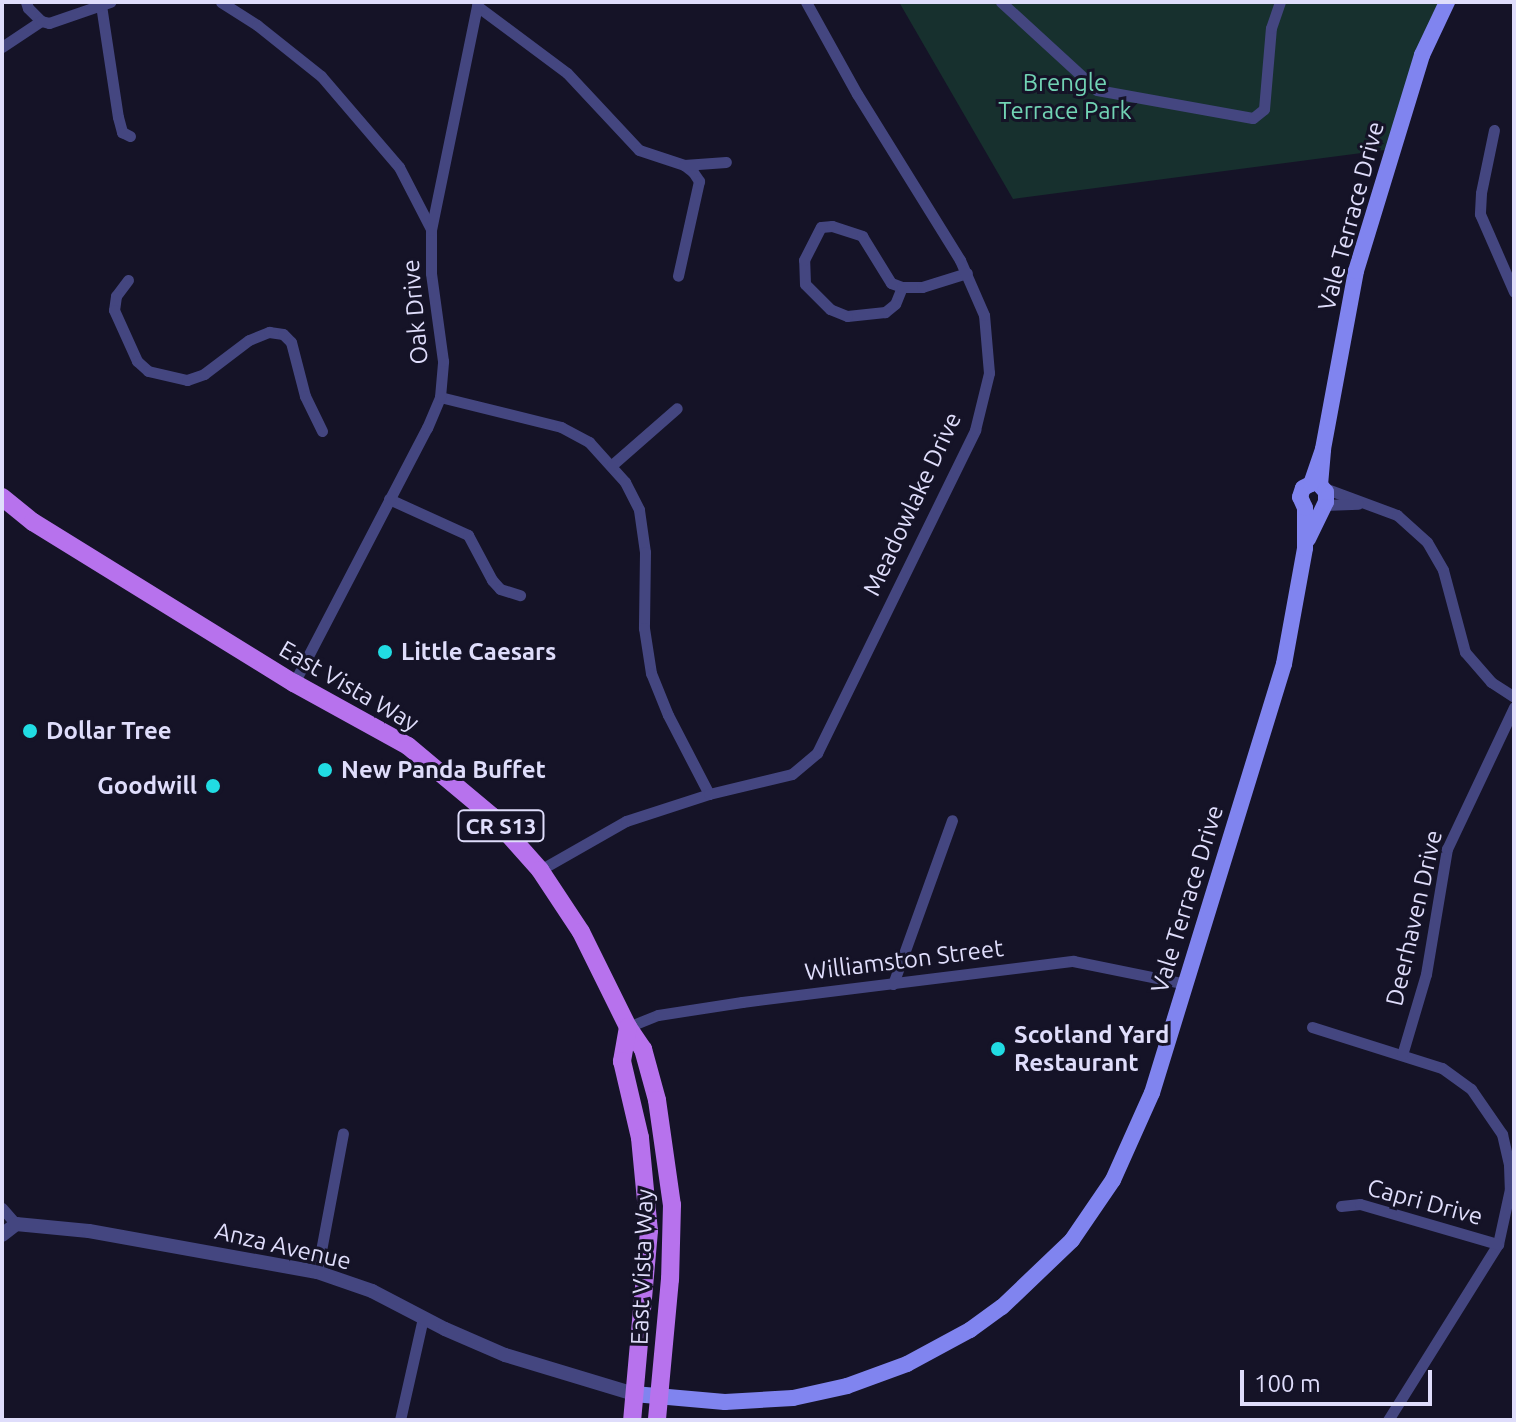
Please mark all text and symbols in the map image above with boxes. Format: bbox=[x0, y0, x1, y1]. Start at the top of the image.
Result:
park label: Brengle Terrace Park bbox=[998, 69, 1132, 125]
street label: Vale Terrace Drive bbox=[1312, 118, 1390, 314]
street label: Oak Drive bbox=[396, 258, 434, 366]
street label: Meadowlake Drive bbox=[857, 408, 967, 600]
street label: East Vista Way bbox=[274, 634, 424, 738]
place label: Little Caesars bbox=[401, 638, 556, 666]
marker: Little Caesars bbox=[376, 643, 394, 661]
place label: Dollar Tree bbox=[46, 717, 172, 745]
marker: Dollar Tree bbox=[21, 722, 39, 740]
place label: New Panda Buffet bbox=[341, 756, 546, 784]
marker: New Panda Buffet bbox=[316, 761, 334, 779]
place label: Goodwill bbox=[97, 772, 197, 800]
marker: Goodwill bbox=[204, 777, 222, 795]
street label: Vale Terrace Drive bbox=[1145, 802, 1229, 996]
road number: CR S13 bbox=[457, 808, 545, 844]
street label: Deerhaven Drive bbox=[1380, 827, 1448, 1009]
street label: Williamston Street bbox=[803, 934, 1005, 986]
place label: Scotland Yard Restaurant bbox=[1014, 1021, 1169, 1077]
marker: Scotland Yard Restaurant bbox=[989, 1040, 1007, 1058]
street label: Capri Drive bbox=[1364, 1173, 1486, 1231]
street label: East Vista Way bbox=[625, 1188, 659, 1346]
street label: Anza Avenue bbox=[212, 1216, 354, 1276]
scale bar bbox=[1244, 1354, 1436, 1404]
text: 100 m bbox=[1254, 1370, 1321, 1397]

